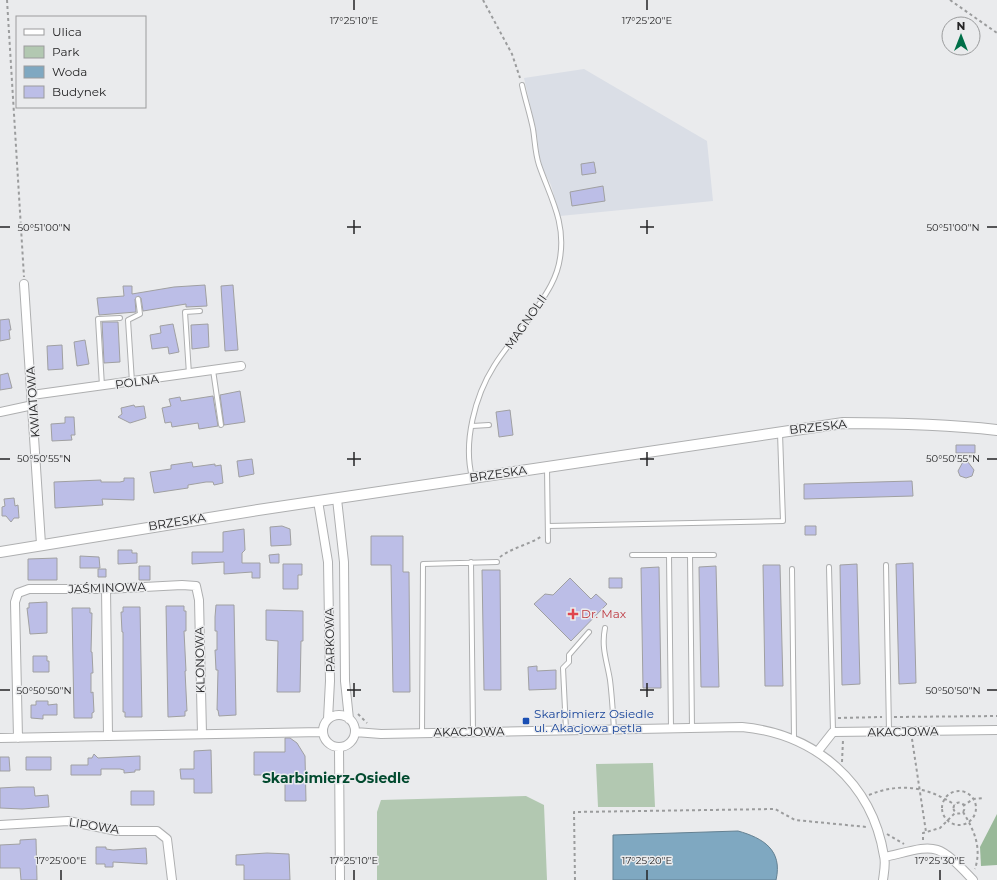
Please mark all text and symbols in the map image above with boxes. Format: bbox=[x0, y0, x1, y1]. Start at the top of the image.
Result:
text: 17°25'10"E bbox=[330, 14, 379, 27]
text: 17°25'20"E bbox=[622, 14, 673, 27]
legend bbox=[16, 16, 146, 108]
north arrow bbox=[941, 16, 981, 56]
text: N bbox=[957, 19, 965, 33]
text: Ulica bbox=[52, 24, 82, 39]
text: Park bbox=[52, 44, 80, 59]
text: Woda bbox=[52, 64, 87, 79]
text: Budynek bbox=[52, 84, 107, 99]
text: 50°51'00"N bbox=[17, 221, 71, 234]
text: 50°51'00"N bbox=[926, 221, 980, 234]
street label: MAGNOLII bbox=[501, 291, 550, 352]
street label: KWIATOWA bbox=[23, 366, 42, 438]
street label: POLNA bbox=[114, 371, 160, 392]
street label: BRZESKA bbox=[788, 416, 848, 437]
text: 50°50'55"N bbox=[17, 452, 71, 465]
text: 50°50'55"N bbox=[926, 452, 980, 465]
street label: BRZESKA bbox=[468, 462, 528, 485]
street label: BRZESKA bbox=[147, 510, 207, 533]
street label: JAŚMINOWA bbox=[67, 579, 147, 596]
place label: Dr. Max bbox=[581, 606, 627, 621]
street label: PARKOWA bbox=[321, 607, 338, 673]
marker: Dr. Max bbox=[568, 609, 578, 619]
street label: KLONOWA bbox=[191, 626, 208, 693]
text: 50°50'50"N bbox=[16, 684, 72, 697]
text: 50°50'50"N bbox=[925, 684, 981, 697]
place label: Skarbimierz Osiedle ul. Akacjowa pętla bbox=[534, 706, 654, 735]
marker: Skarbimierz Osiedle ul. Akacjowa pętla bbox=[521, 716, 531, 726]
street label: AKACJOWA bbox=[433, 723, 505, 740]
street label: AKACJOWA bbox=[867, 723, 939, 740]
district label: Skarbimierz-Osiedle bbox=[262, 769, 410, 787]
street label: LIPOWA bbox=[68, 814, 121, 837]
text: 17°25'00"E bbox=[35, 854, 87, 867]
text: 17°25'10"E bbox=[330, 854, 379, 867]
text: 17°25'20"E bbox=[622, 854, 673, 867]
text: 17°25'30"E bbox=[915, 854, 965, 867]

